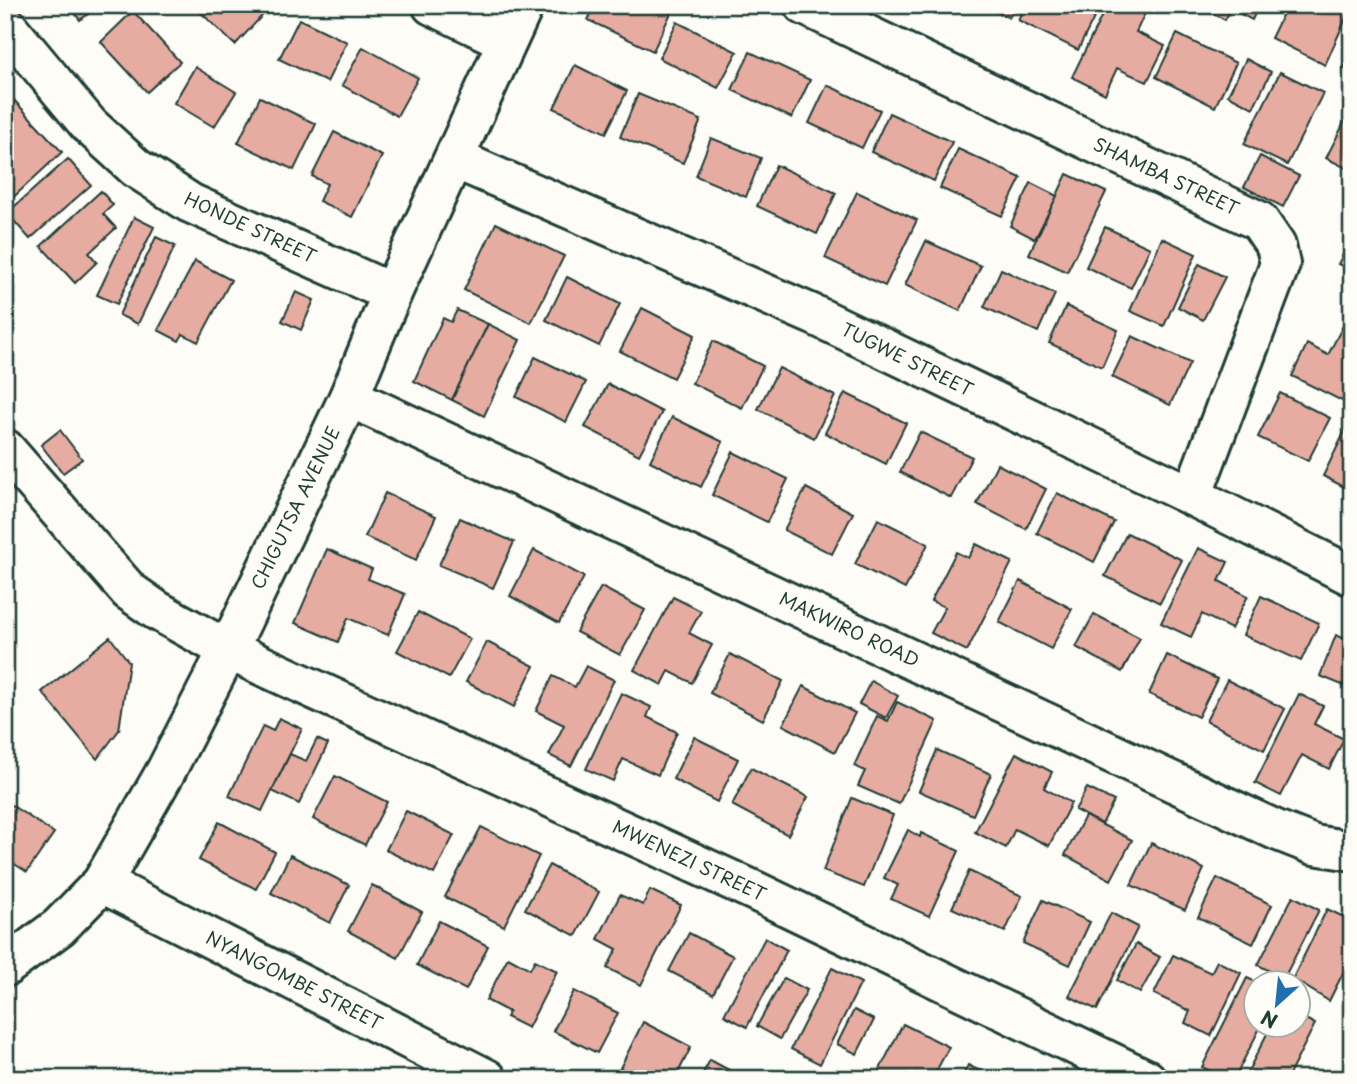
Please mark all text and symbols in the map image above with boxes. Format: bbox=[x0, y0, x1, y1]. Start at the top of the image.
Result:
street label: SHAMBA STREET bbox=[1089, 130, 1245, 222]
street label: HONDE STREET bbox=[180, 184, 322, 269]
street label: TUGWE STREET bbox=[837, 315, 979, 402]
street label: CHIGUTSA AVENUE bbox=[243, 421, 346, 593]
street label: MAKWIRO ROAD bbox=[775, 584, 924, 673]
street label: MWENEZI STREET bbox=[609, 812, 771, 907]
street label: NYANGOMBE STREET bbox=[202, 923, 388, 1036]
north arrow bbox=[1242, 968, 1312, 1038]
text: N bbox=[1256, 1004, 1282, 1036]

